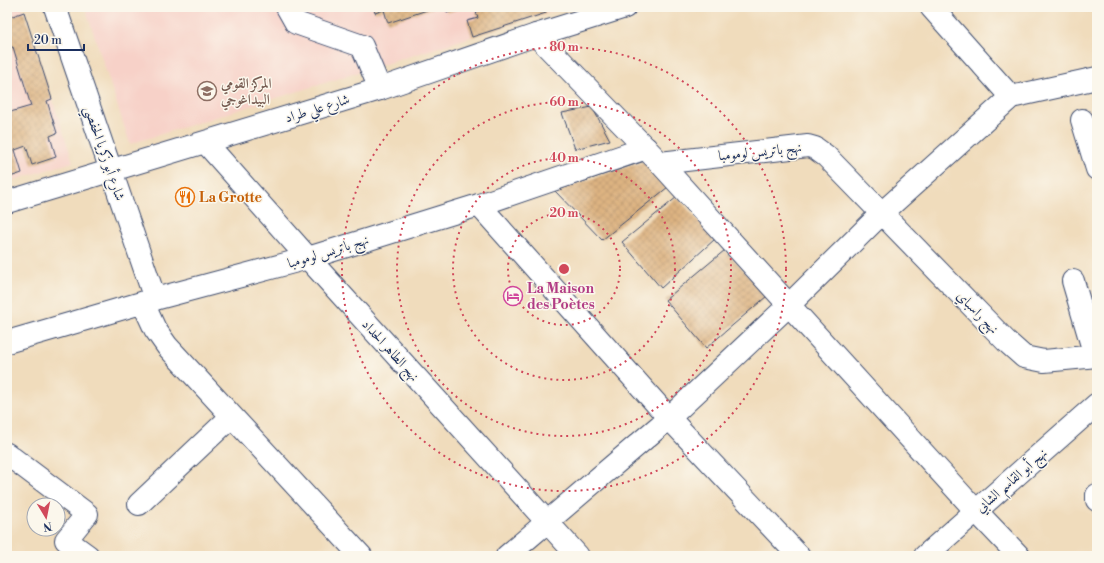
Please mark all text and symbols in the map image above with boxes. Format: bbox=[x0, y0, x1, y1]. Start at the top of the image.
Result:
scale bar bbox=[28, 26, 84, 52]
text: 20 m bbox=[34, 33, 62, 48]
text: 80 m bbox=[549, 40, 579, 55]
place label: المركز القومي البيداغوجي bbox=[220, 75, 271, 111]
school or university icon: المركز القومي البيداغوجي bbox=[196, 80, 218, 102]
street label: شارع علي طراد bbox=[283, 91, 353, 130]
text: 60 m bbox=[549, 95, 579, 110]
street label: شارع أبو زكريا الحفصي bbox=[76, 103, 131, 204]
street label: نهج باتريس لومومبا bbox=[717, 139, 803, 168]
text: 40 m bbox=[549, 151, 579, 166]
restaurant icon: La Grotte bbox=[174, 186, 196, 208]
place label: La Grotte bbox=[199, 189, 262, 207]
text: 20 m bbox=[549, 206, 579, 221]
street label: نهج باتريس لومومبا bbox=[286, 231, 372, 276]
centre of rings bbox=[557, 262, 571, 276]
place label: La Maison des Poètes bbox=[527, 280, 595, 314]
hotel icon: La Maison des Poètes bbox=[502, 285, 524, 307]
street label: نهج راسباي bbox=[950, 287, 1002, 340]
street label: نهج الطاهر الحداد bbox=[355, 316, 423, 387]
street label: نهج أبو القاسم الشابي bbox=[971, 443, 1054, 520]
north arrow bbox=[26, 497, 66, 537]
text: N bbox=[42, 518, 53, 534]

